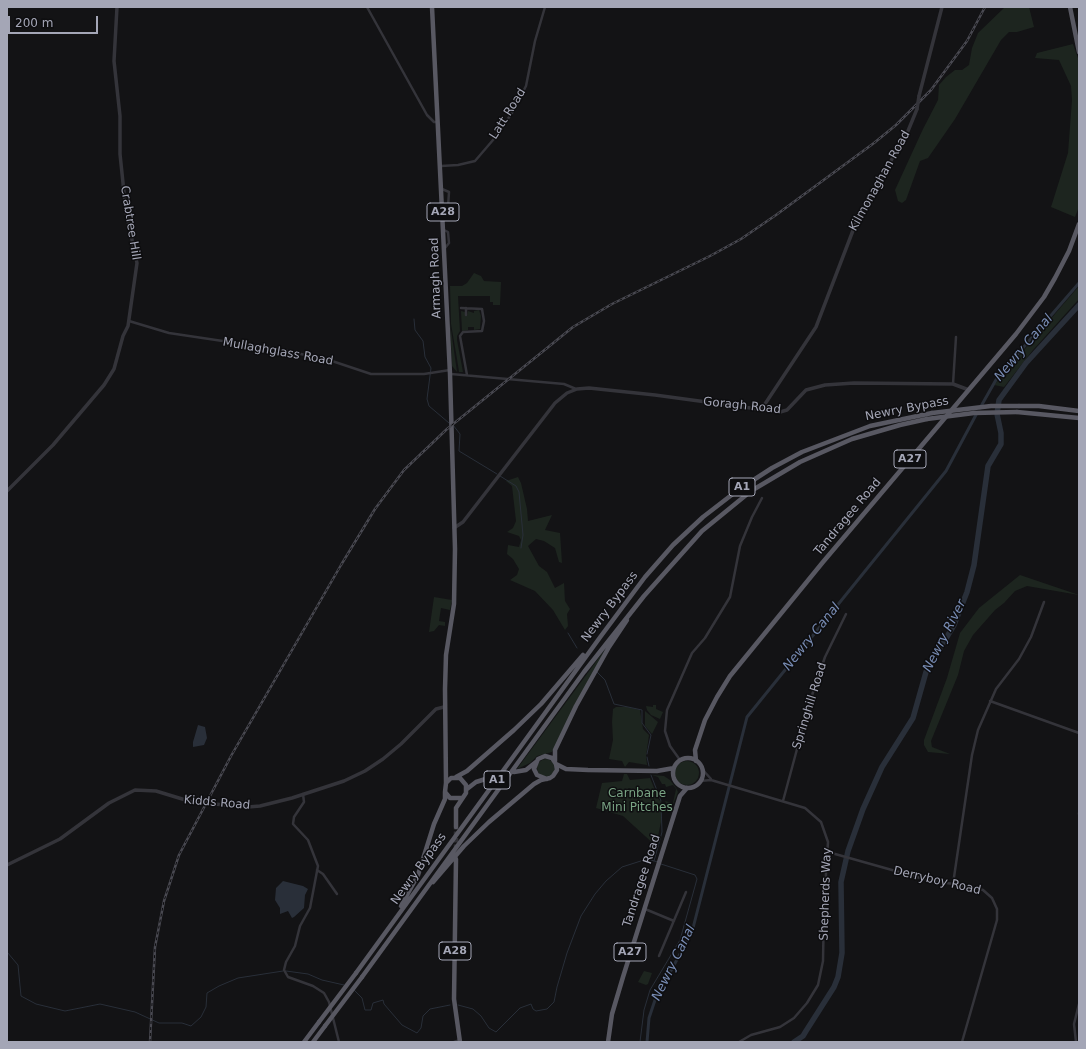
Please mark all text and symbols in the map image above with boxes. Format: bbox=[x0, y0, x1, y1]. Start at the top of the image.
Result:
scale bar bbox=[10, 8, 100, 34]
text: 200 m bbox=[15, 16, 53, 30]
street label: Latt Road bbox=[487, 86, 529, 142]
street label: Kilmonaghan Road bbox=[846, 128, 914, 234]
street label: Crabtree Hill bbox=[117, 185, 143, 261]
road number: A28 bbox=[427, 203, 459, 221]
street label: Armagh Road bbox=[427, 237, 445, 319]
water label: Newry Canal bbox=[992, 311, 1056, 385]
street label: Mullaghglass Road bbox=[222, 335, 334, 369]
street label: Newry Bypass bbox=[864, 394, 950, 424]
street label: Goragh Road bbox=[702, 395, 782, 417]
road number: A27 bbox=[894, 450, 926, 468]
street label: Tandragee Road bbox=[811, 475, 885, 559]
road number: A1 bbox=[729, 478, 755, 496]
street label: Newry Bypass bbox=[579, 569, 641, 645]
water label: Newry River bbox=[920, 597, 970, 675]
water label: Newry Canal bbox=[780, 600, 844, 674]
street label: Springhill Road bbox=[790, 661, 830, 751]
road number: A1 bbox=[484, 771, 510, 789]
park label: Carnbane Mini Pitches bbox=[601, 787, 673, 815]
street label: Kidds Road bbox=[183, 793, 251, 813]
street label: Newry Bypass bbox=[388, 830, 450, 908]
street label: Tandragee Road bbox=[620, 833, 664, 929]
street label: Shepherds Way bbox=[817, 847, 835, 941]
street label: Derryboy Road bbox=[892, 864, 982, 898]
water label: Newry Canal bbox=[649, 923, 699, 1003]
road number: A28 bbox=[439, 942, 471, 960]
road number: A27 bbox=[614, 943, 646, 961]

